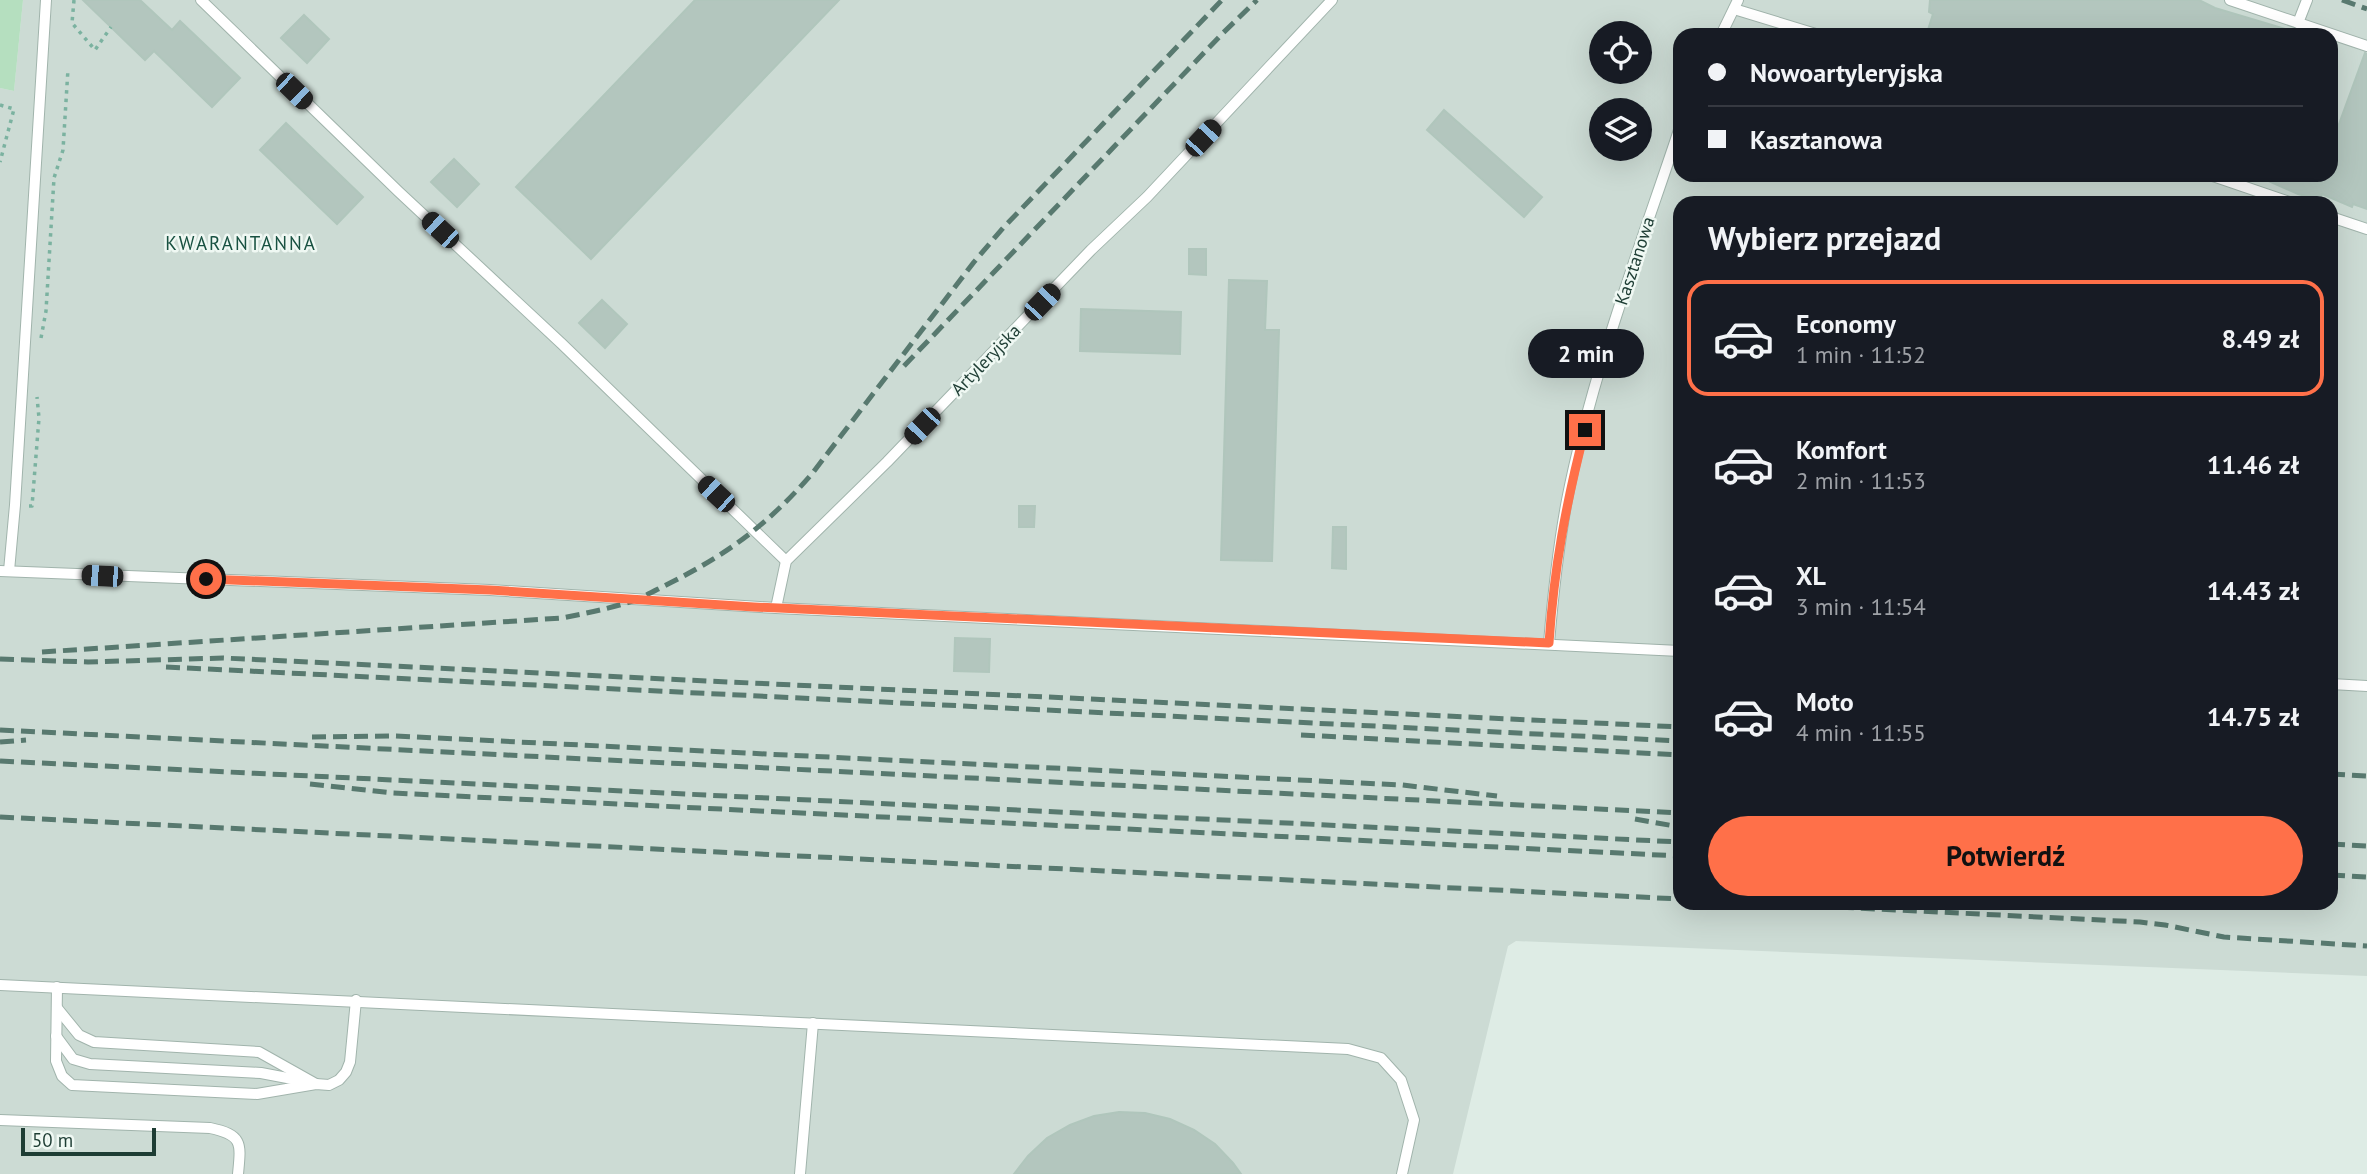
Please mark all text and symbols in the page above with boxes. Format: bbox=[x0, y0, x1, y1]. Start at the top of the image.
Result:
map controls bbox=[1589, 21, 1652, 161]
button: locate bbox=[1589, 21, 1652, 84]
text: Nowoartyleryjska bbox=[1750, 56, 1943, 89]
car bbox=[272, 69, 317, 113]
button: layers bbox=[1589, 98, 1652, 161]
car bbox=[1181, 115, 1226, 161]
text: Kasztanowa bbox=[1750, 123, 1883, 156]
car bbox=[418, 208, 463, 252]
street label: Kasztanowa bbox=[1609, 214, 1660, 308]
text: Wybierz przejazd bbox=[1708, 217, 1941, 259]
district label: KWARANTANNA bbox=[165, 231, 317, 255]
car bbox=[1020, 280, 1065, 324]
icon: car bbox=[1712, 307, 1775, 370]
text: Economy bbox=[1796, 307, 1896, 340]
street label: Artyleryjska bbox=[946, 319, 1025, 400]
text: 8.49 zł bbox=[2222, 322, 2299, 355]
callout: 2 min bbox=[1527, 328, 1643, 378]
text: 2 min bbox=[1558, 339, 1614, 368]
text: 1 min · 11:52 bbox=[1796, 340, 1926, 369]
car bbox=[900, 404, 945, 448]
route end bbox=[1569, 414, 1601, 446]
icon: car bbox=[1712, 433, 1775, 496]
text: Komfort bbox=[1796, 433, 1887, 466]
text: 11.46 zł bbox=[2207, 448, 2299, 481]
text: 2 min · 11:53 bbox=[1796, 466, 1926, 495]
car bbox=[694, 472, 739, 516]
icon: car bbox=[1712, 559, 1775, 622]
text: XL bbox=[1796, 559, 1826, 592]
route start bbox=[190, 563, 222, 595]
car bbox=[81, 564, 124, 588]
text: 14.43 zł bbox=[2207, 574, 2299, 607]
text: 3 min · 11:54 bbox=[1796, 592, 1926, 621]
icon: car bbox=[1712, 685, 1775, 748]
text: Moto bbox=[1796, 685, 1854, 718]
text: 14.75 zł bbox=[2207, 700, 2299, 733]
text: 4 min · 11:55 bbox=[1796, 718, 1926, 747]
button: Potwierdź bbox=[1708, 816, 2303, 896]
scale bar bbox=[21, 1125, 156, 1157]
text: 50 m bbox=[32, 1128, 73, 1152]

